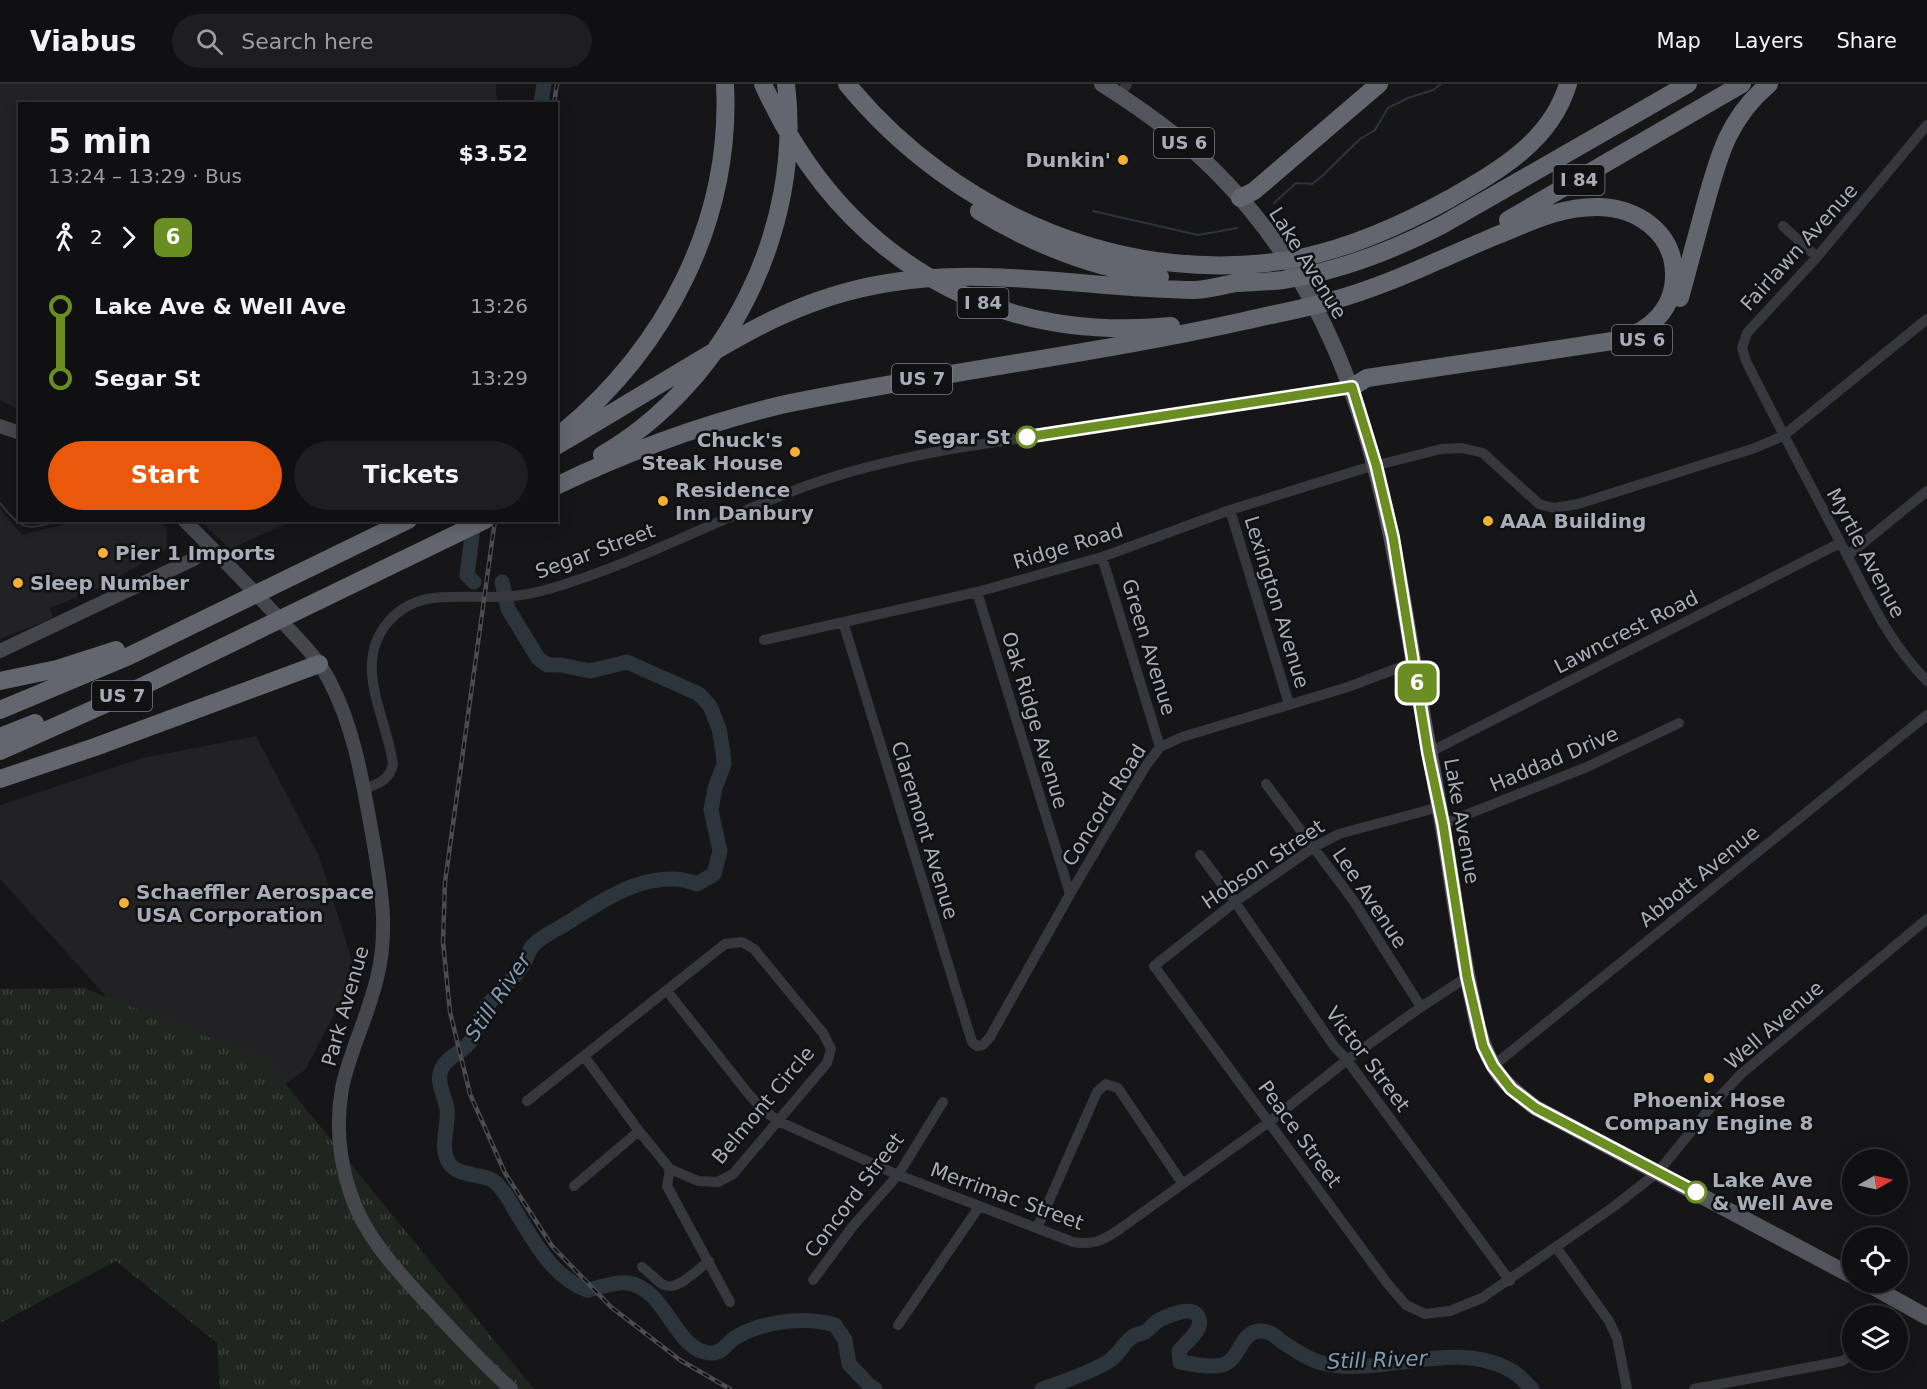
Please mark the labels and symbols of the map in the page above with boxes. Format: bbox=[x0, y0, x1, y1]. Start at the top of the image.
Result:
road number: US 6 bbox=[1154, 128, 1214, 158]
place label: Dunkin' bbox=[1025, 148, 1111, 172]
marker: Dunkin' bbox=[1116, 153, 1130, 167]
road number: I 84 bbox=[1554, 165, 1604, 195]
street label: Fairlawn Avenue bbox=[1735, 178, 1863, 316]
street label: Lake Avenue bbox=[1264, 203, 1352, 323]
road number: I 84 bbox=[958, 288, 1008, 318]
road number: US 6 bbox=[1612, 325, 1672, 355]
road number: US 7 bbox=[892, 364, 952, 394]
place label: Segar St bbox=[913, 425, 1010, 449]
marker: Segar St bbox=[1016, 426, 1038, 448]
place label: Chuck's Steak House bbox=[642, 428, 783, 475]
marker: Chuck's Steak House bbox=[788, 445, 802, 459]
place label: Residence Inn Danbury bbox=[675, 478, 814, 525]
street label: Myrtle Avenue bbox=[1822, 484, 1910, 622]
marker: Residence Inn Danbury bbox=[656, 494, 670, 508]
place label: AAA Building bbox=[1500, 509, 1646, 533]
street label: Lexington Avenue bbox=[1239, 513, 1315, 691]
marker: AAA Building bbox=[1481, 514, 1495, 528]
street label: Segar Street bbox=[532, 518, 658, 584]
street label: Ridge Road bbox=[1010, 518, 1126, 574]
place label: Pier 1 Imports bbox=[115, 541, 275, 565]
marker: Pier 1 Imports bbox=[96, 546, 110, 560]
place label: Sleep Number bbox=[30, 571, 189, 595]
marker: Sleep Number bbox=[11, 576, 25, 590]
street label: Green Avenue bbox=[1117, 576, 1181, 718]
street label: Lawncrest Road bbox=[1550, 585, 1702, 679]
street label: Oak Ridge Avenue bbox=[997, 629, 1073, 811]
line badge: 6 bbox=[1398, 664, 1436, 702]
road number: US 7 bbox=[92, 681, 152, 711]
street label: Haddad Drive bbox=[1486, 721, 1622, 797]
street label: Claremont Avenue bbox=[887, 738, 963, 922]
street label: Concord Road bbox=[1057, 740, 1151, 870]
street label: Lake Avenue bbox=[1439, 756, 1485, 886]
street label: Hobson Street bbox=[1197, 814, 1329, 914]
street label: Abbott Avenue bbox=[1634, 820, 1764, 932]
street label: Lee Avenue bbox=[1328, 843, 1412, 953]
place label: Schaeffler Aerospace USA Corporation bbox=[136, 880, 374, 927]
marker: Schaeffler Aerospace USA Corporation bbox=[117, 896, 131, 910]
street label: Park Avenue bbox=[316, 943, 374, 1069]
water label: Still River bbox=[460, 948, 537, 1045]
street label: Well Avenue bbox=[1720, 976, 1828, 1074]
street label: Victor Street bbox=[1321, 1002, 1415, 1116]
street label: Belmont Circle bbox=[707, 1041, 819, 1169]
marker: Phoenix Hose Company Engine 8 bbox=[1702, 1071, 1716, 1085]
street label: Peace Street bbox=[1253, 1076, 1347, 1192]
place label: Phoenix Hose Company Engine 8 bbox=[1604, 1088, 1814, 1135]
street label: Concord Street bbox=[799, 1128, 909, 1262]
north arrow bbox=[1842, 1149, 1908, 1215]
street label: Merrimac Street bbox=[927, 1157, 1087, 1235]
place label: Lake Ave & Well Ave bbox=[1712, 1168, 1833, 1215]
marker: Lake Ave & Well Ave bbox=[1685, 1181, 1707, 1203]
water label: Still River bbox=[1327, 1346, 1429, 1374]

